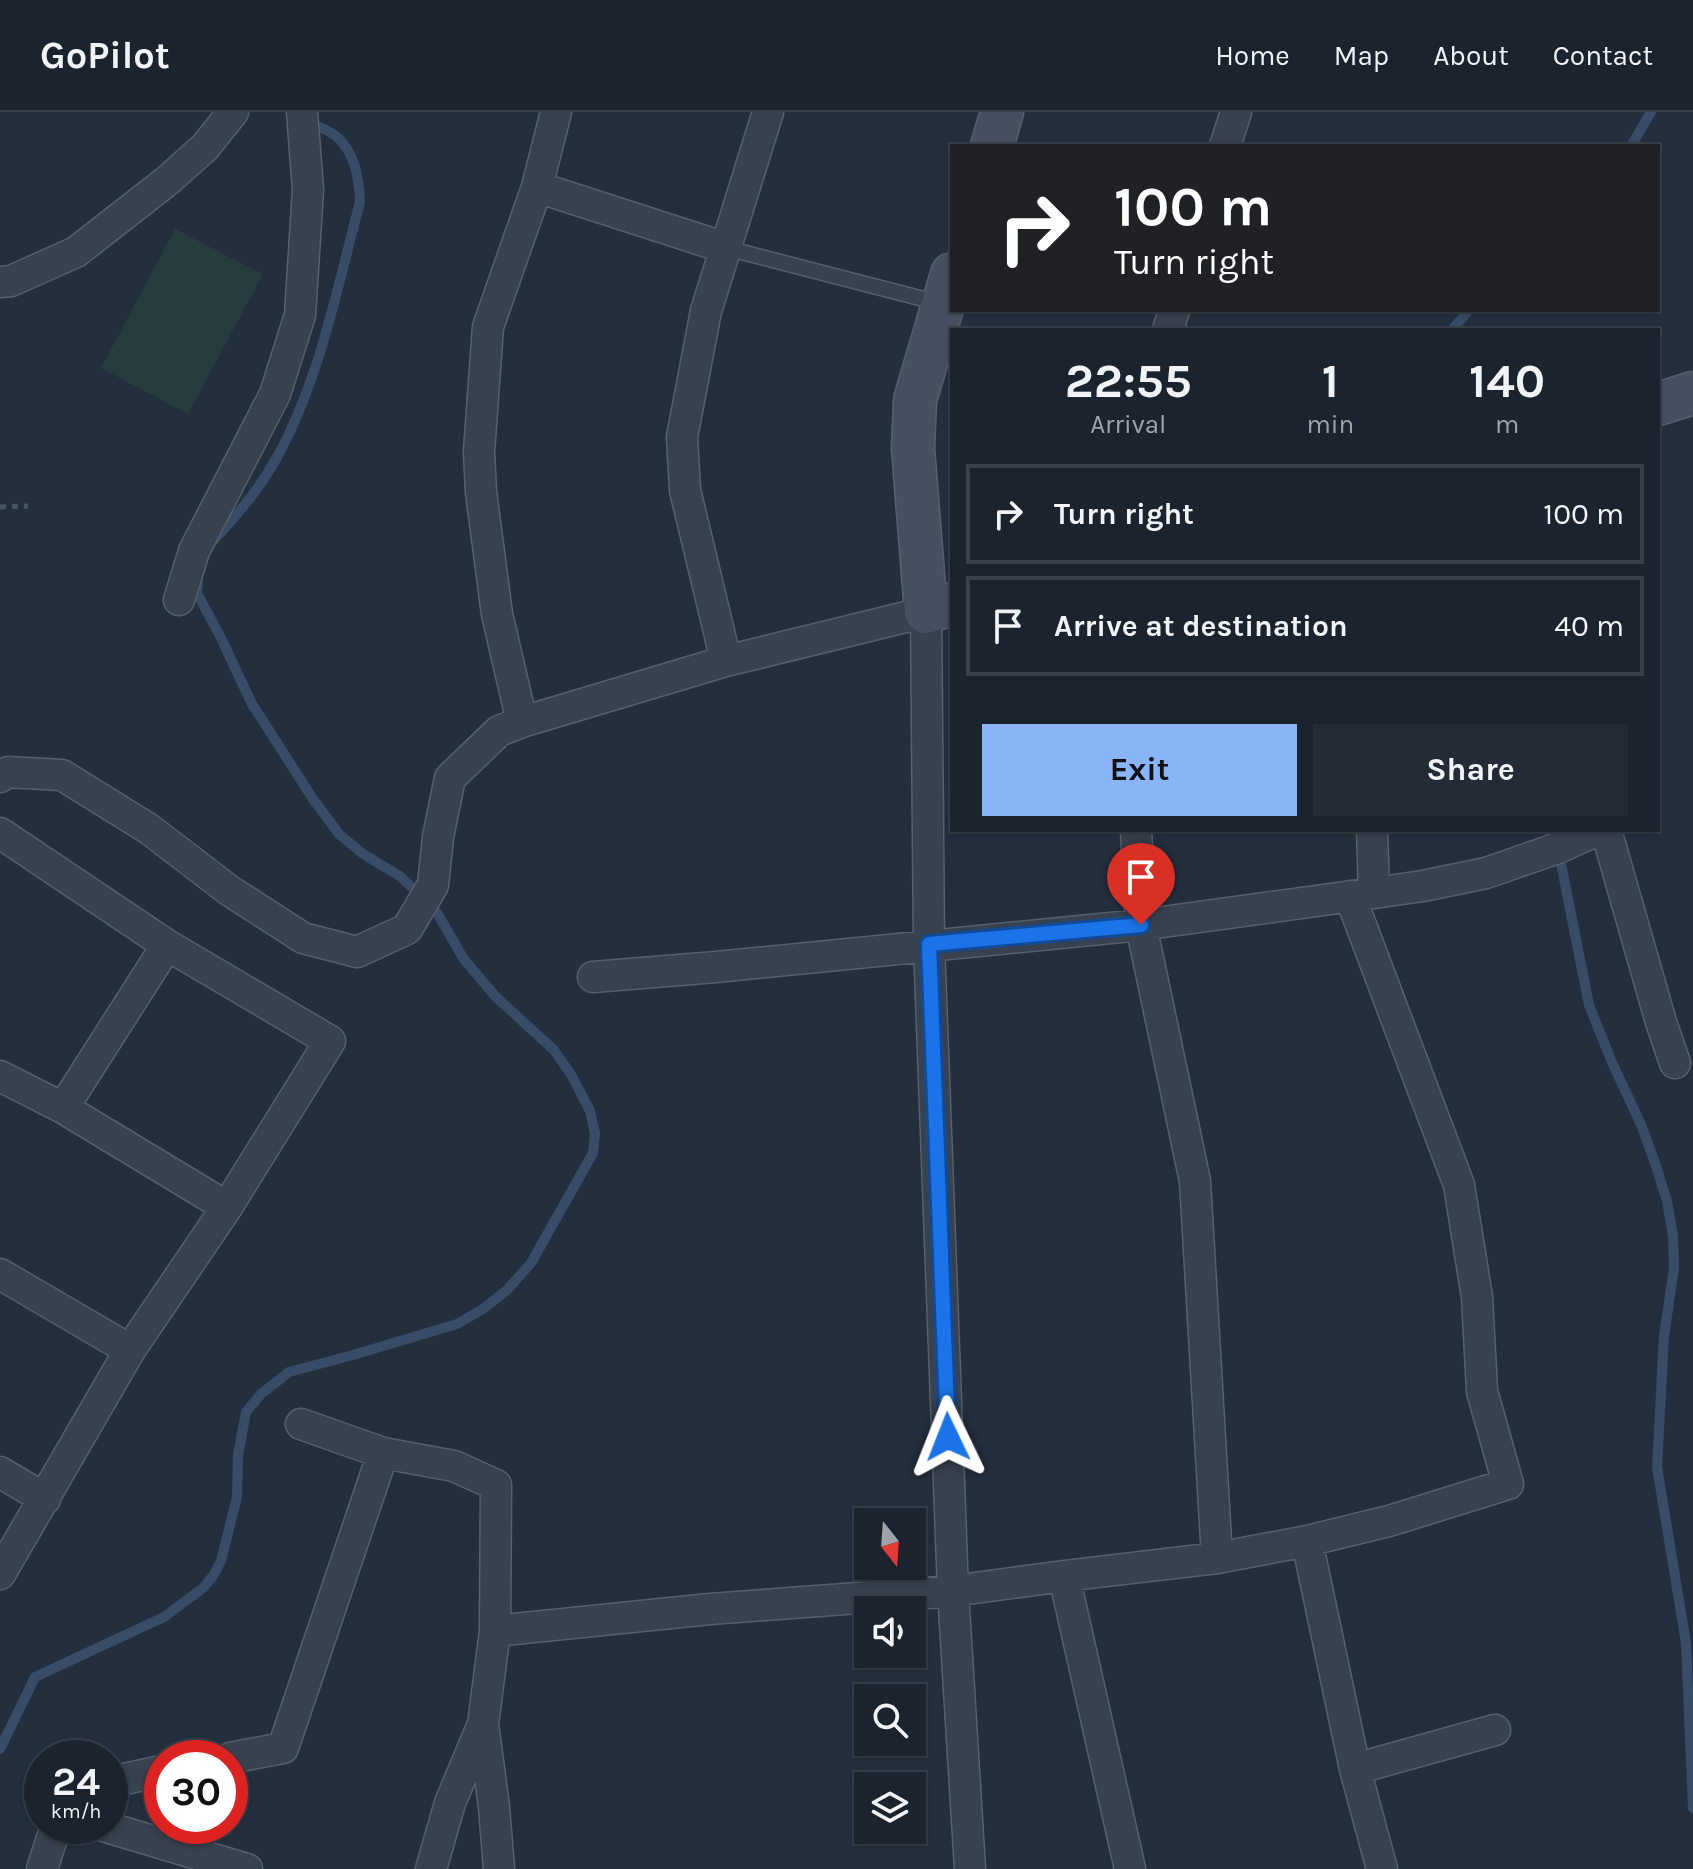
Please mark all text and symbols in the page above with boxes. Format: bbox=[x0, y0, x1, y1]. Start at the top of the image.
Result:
text: GoPilot bbox=[40, 33, 170, 78]
text: Home bbox=[1215, 39, 1290, 72]
text: Map bbox=[1334, 39, 1389, 72]
text: About bbox=[1433, 39, 1509, 72]
text: Contact bbox=[1553, 39, 1653, 72]
text: 100 m bbox=[1114, 174, 1272, 239]
icon: right bbox=[982, 176, 1086, 280]
text: Turn right bbox=[1114, 241, 1274, 283]
text: 22:55 bbox=[1065, 353, 1192, 409]
text: 1 bbox=[1322, 353, 1339, 409]
text: 140 bbox=[1469, 353, 1545, 409]
text: Arrival bbox=[1090, 409, 1166, 440]
text: min bbox=[1307, 409, 1354, 440]
text: m bbox=[1495, 409, 1519, 440]
icon: right bbox=[986, 492, 1030, 536]
text: Turn right bbox=[1054, 496, 1194, 532]
text: 100 m bbox=[1543, 496, 1624, 532]
icon: arrive bbox=[986, 604, 1030, 648]
text: Arrive at destination bbox=[1054, 608, 1348, 644]
text: 40 m bbox=[1554, 608, 1624, 644]
button: Exit bbox=[982, 724, 1297, 816]
button: Share bbox=[1313, 724, 1628, 816]
pin bbox=[1107, 843, 1175, 925]
icon: arrive bbox=[1119, 855, 1163, 899]
position arrow bbox=[906, 1395, 990, 1479]
north arrow bbox=[854, 1508, 926, 1580]
map controls bbox=[854, 1508, 926, 1844]
button: sound bbox=[854, 1596, 926, 1668]
button: search bbox=[854, 1684, 926, 1756]
speed limit sign: 30 bbox=[144, 1740, 248, 1844]
text: 24 bbox=[52, 1758, 100, 1805]
button: layers bbox=[854, 1772, 926, 1844]
text: km/h bbox=[51, 1800, 101, 1823]

